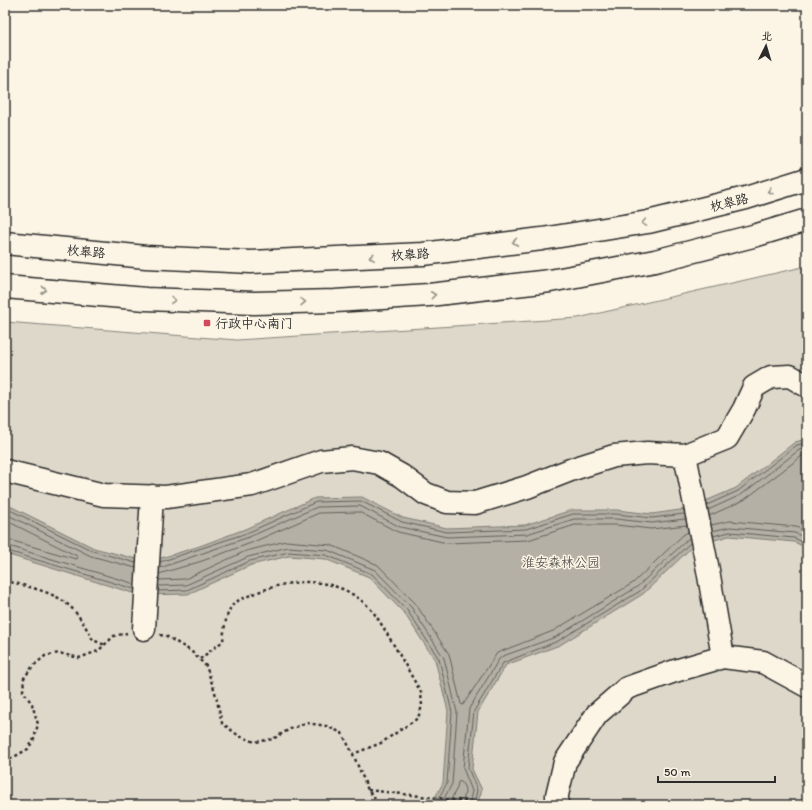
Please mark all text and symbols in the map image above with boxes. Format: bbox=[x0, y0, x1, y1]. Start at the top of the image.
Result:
north arrow bbox=[746, 26, 786, 66]
text: 北 bbox=[761, 30, 773, 43]
one-way arrow bbox=[766, 186, 773, 195]
street label: 枚皋路 bbox=[708, 190, 750, 214]
one-way arrow bbox=[641, 218, 647, 226]
one-way arrow bbox=[512, 237, 518, 246]
street label: 枚皋路 bbox=[66, 242, 106, 261]
street label: 枚皋路 bbox=[390, 246, 430, 263]
one-way arrow bbox=[369, 252, 375, 261]
one-way arrow bbox=[41, 286, 47, 295]
one-way arrow bbox=[430, 291, 436, 300]
one-way arrow bbox=[171, 296, 177, 304]
one-way arrow bbox=[300, 298, 306, 306]
place label: 行政中心南门 bbox=[215, 316, 293, 331]
marker: 行政中心南门 bbox=[202, 318, 212, 328]
park label: 淮安森林公园 bbox=[522, 555, 600, 570]
scale bar bbox=[658, 758, 775, 784]
text: 50 m bbox=[664, 765, 690, 779]

